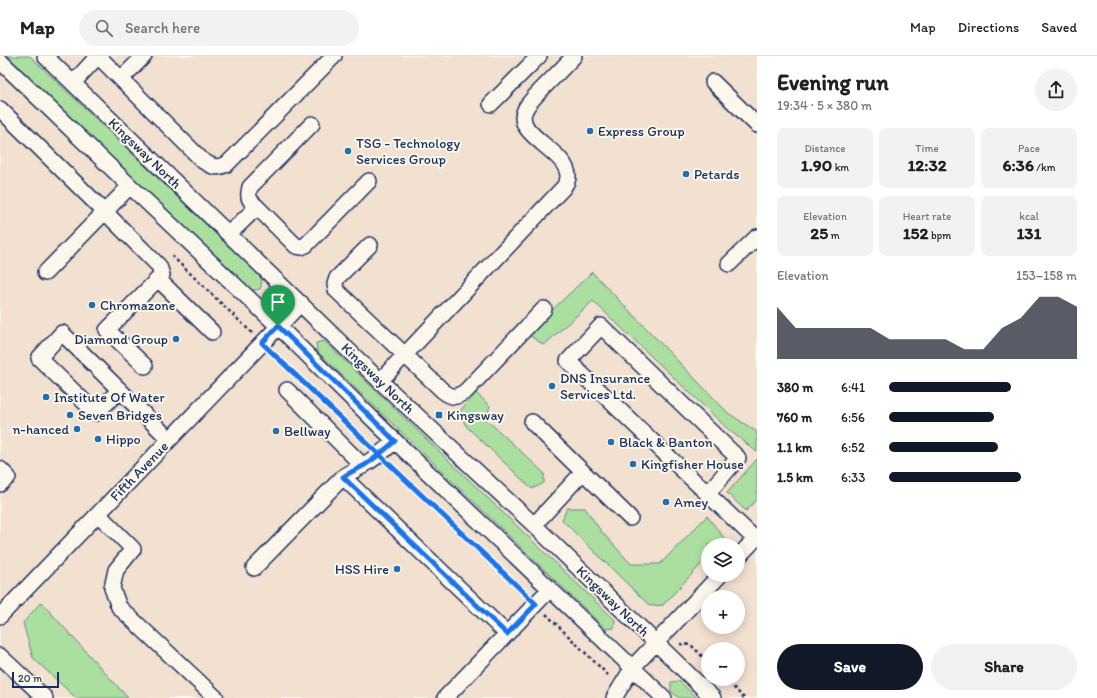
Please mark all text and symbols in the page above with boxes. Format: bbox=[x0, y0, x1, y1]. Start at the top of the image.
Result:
search box bbox=[79, 10, 359, 46]
text: Map bbox=[20, 16, 55, 39]
icon: search bbox=[93, 17, 115, 39]
text: Search here bbox=[125, 19, 200, 37]
text: Map bbox=[910, 19, 936, 36]
text: Directions bbox=[958, 19, 1019, 36]
text: Saved bbox=[1041, 19, 1077, 36]
text: Evening run bbox=[777, 69, 889, 96]
button: share bbox=[1035, 69, 1077, 111]
text: 19:34 · 5 × 380 m bbox=[777, 98, 872, 113]
street label: Kingsway North bbox=[105, 114, 185, 192]
place label: Express Group bbox=[598, 123, 685, 140]
marker: Express Group bbox=[585, 126, 595, 136]
place label: TSG - Technology Services Group bbox=[356, 135, 460, 168]
text: Distance bbox=[804, 142, 846, 155]
text: Time bbox=[915, 142, 939, 155]
text: Pace bbox=[1018, 142, 1040, 155]
marker: TSG - Technology Services Group bbox=[343, 146, 353, 156]
text: 1.90 bbox=[801, 155, 832, 175]
text: 12:32 bbox=[907, 155, 947, 175]
text: 6:36 bbox=[1002, 155, 1034, 175]
text: km bbox=[832, 161, 849, 174]
text: /km bbox=[1034, 161, 1056, 174]
place label: Petards bbox=[694, 166, 740, 183]
marker: Petards bbox=[681, 169, 691, 179]
text: Elevation bbox=[803, 210, 847, 223]
text: Heart rate bbox=[903, 210, 951, 223]
text: kcal bbox=[1019, 210, 1039, 223]
text: 25 bbox=[810, 223, 828, 243]
text: 152 bbox=[903, 223, 928, 243]
text: 131 bbox=[1016, 223, 1042, 243]
text: m bbox=[828, 229, 840, 242]
text: bpm bbox=[928, 229, 951, 242]
text: Elevation bbox=[777, 268, 829, 283]
text: 153–158 m bbox=[1016, 268, 1077, 283]
pin bbox=[261, 285, 295, 326]
icon: arrive bbox=[267, 291, 289, 313]
place label: Chromazone bbox=[100, 297, 176, 314]
marker: Chromazone bbox=[87, 300, 97, 310]
place label: Diamond Group bbox=[74, 331, 168, 348]
marker: Diamond Group bbox=[171, 334, 181, 344]
street label: Kingsway North bbox=[338, 339, 418, 417]
place label: DNS Insurance Services Ltd. bbox=[560, 370, 651, 403]
text: 380 m bbox=[777, 380, 813, 395]
text: 6:41 bbox=[841, 380, 865, 395]
marker: DNS Insurance Services Ltd. bbox=[547, 381, 557, 391]
place label: Institute Of Water bbox=[54, 389, 165, 406]
marker: Institute Of Water bbox=[41, 392, 51, 402]
place label: Seven Bridges bbox=[78, 407, 162, 424]
place label: Kingsway bbox=[447, 407, 504, 424]
marker: Seven Bridges bbox=[65, 410, 75, 420]
marker: Kingsway bbox=[434, 410, 444, 420]
text: 760 m bbox=[777, 410, 812, 425]
text: 6:56 bbox=[841, 410, 865, 425]
place label: n-hanced bbox=[12, 421, 70, 438]
place label: Bellway bbox=[284, 423, 331, 440]
marker: n-hanced bbox=[72, 424, 82, 434]
marker: Bellway bbox=[271, 426, 281, 436]
place label: Hippo bbox=[106, 431, 141, 448]
marker: Hippo bbox=[93, 434, 103, 444]
place label: Black & Banton bbox=[619, 434, 713, 451]
marker: Black & Banton bbox=[606, 437, 616, 447]
street label: Fifth Avenue bbox=[107, 438, 172, 505]
text: 1.1 km bbox=[777, 440, 812, 455]
text: 6:52 bbox=[841, 440, 865, 455]
place label: Kingfisher House bbox=[641, 456, 744, 473]
marker: Kingfisher House bbox=[628, 459, 638, 469]
text: 1.5 km bbox=[777, 470, 813, 485]
text: 6:33 bbox=[841, 470, 865, 485]
place label: Amey bbox=[674, 494, 708, 511]
marker: Amey bbox=[661, 497, 671, 507]
map controls bbox=[701, 538, 745, 686]
button: layers bbox=[701, 538, 745, 582]
place label: HSS Hire bbox=[335, 561, 389, 578]
street label: Kingsway North bbox=[573, 562, 653, 640]
marker: HSS Hire bbox=[392, 564, 402, 574]
button: + bbox=[701, 590, 745, 634]
button: − bbox=[701, 642, 745, 686]
button: Save bbox=[777, 644, 923, 690]
button: Share bbox=[931, 644, 1077, 690]
scale bar bbox=[12, 670, 59, 689]
text: 20 m bbox=[18, 672, 42, 685]

